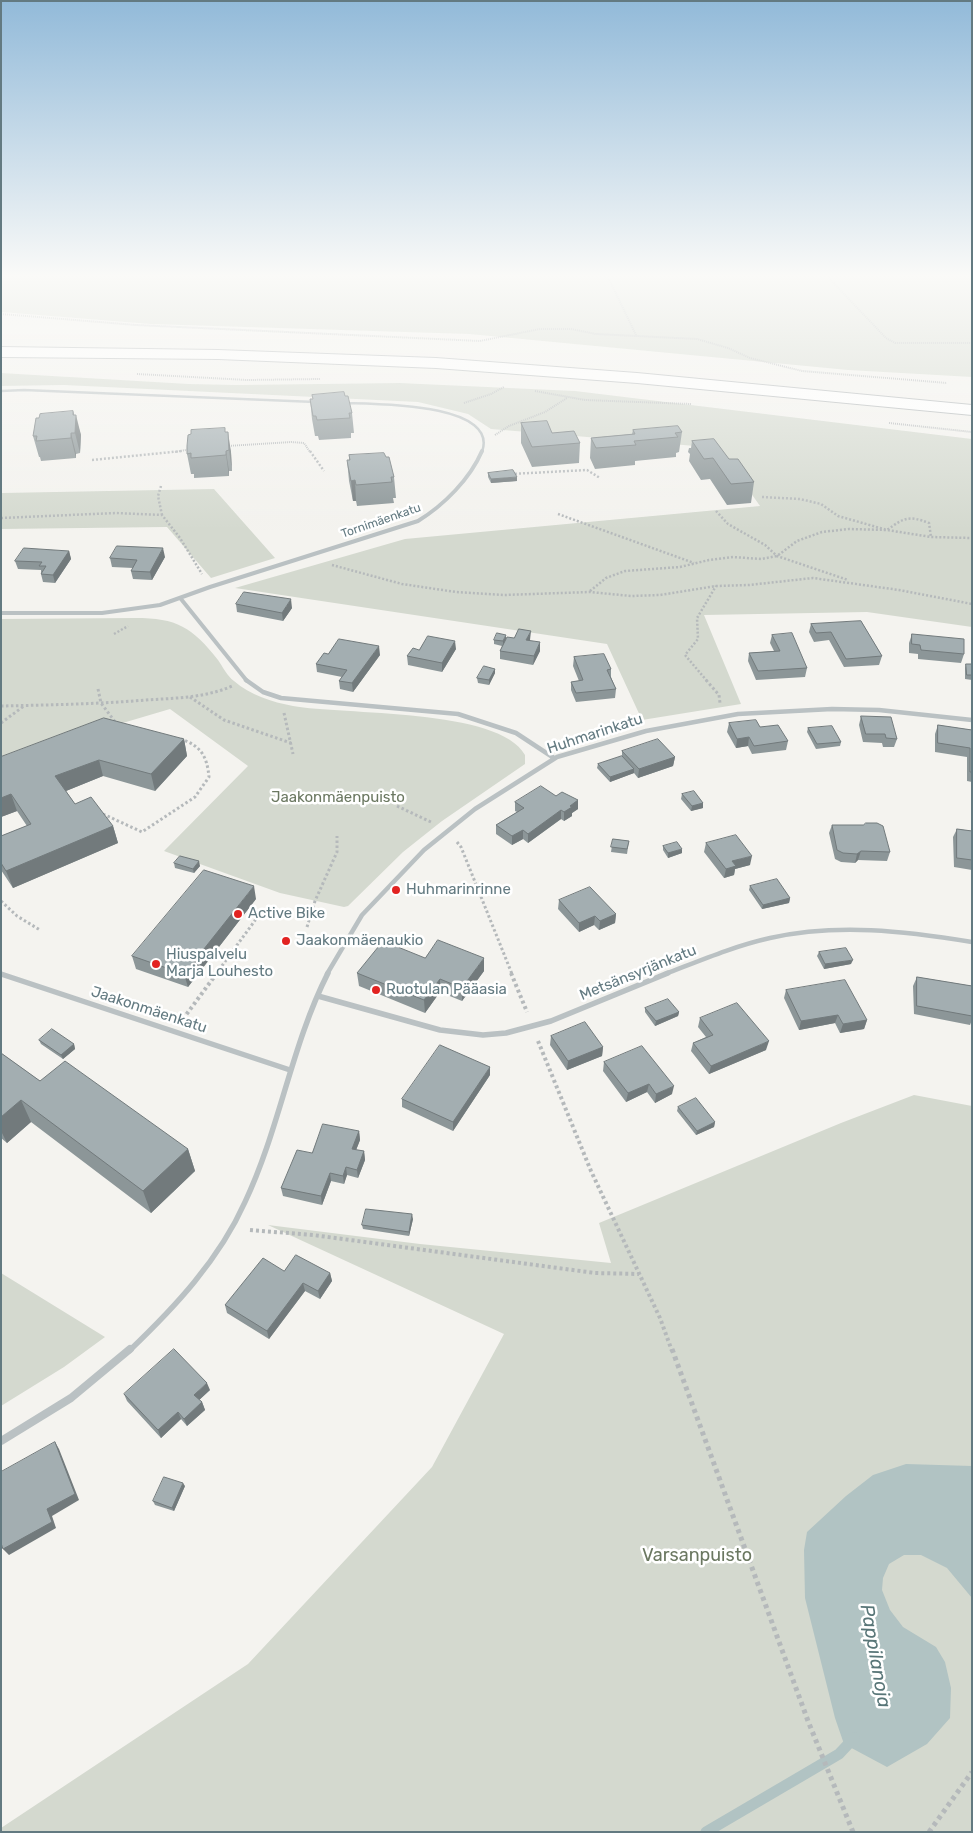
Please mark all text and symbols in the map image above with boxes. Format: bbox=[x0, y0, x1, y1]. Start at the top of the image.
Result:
street label: Tornimäenkatu bbox=[339, 501, 423, 541]
street label: Huhmarinkatu bbox=[545, 710, 645, 758]
park label: Jaakonmäenpuisto bbox=[271, 789, 405, 807]
place label: Huhmarinrinne bbox=[406, 881, 511, 899]
marker: Huhmarinrinne bbox=[390, 884, 402, 896]
place label: Active Bike bbox=[248, 905, 325, 923]
marker: Active Bike bbox=[232, 908, 244, 920]
place label: Jaakonmäenaukio bbox=[296, 932, 423, 950]
marker: Jaakonmäenaukio bbox=[280, 935, 292, 947]
street label: Metsänsyrjänkatu bbox=[577, 941, 699, 1005]
place label: Hiuspalvelu Marja Louhesto bbox=[166, 946, 273, 981]
marker: Hiuspalvelu Marja Louhesto bbox=[150, 958, 162, 970]
place label: Ruotulan Pääasia bbox=[386, 981, 507, 999]
street label: Jaakonmäenkatu bbox=[89, 983, 209, 1037]
marker: Ruotulan Pääasia bbox=[370, 984, 382, 996]
park label: Varsanpuisto bbox=[642, 1545, 752, 1567]
water label: Pappilanoja bbox=[855, 1602, 895, 1710]

